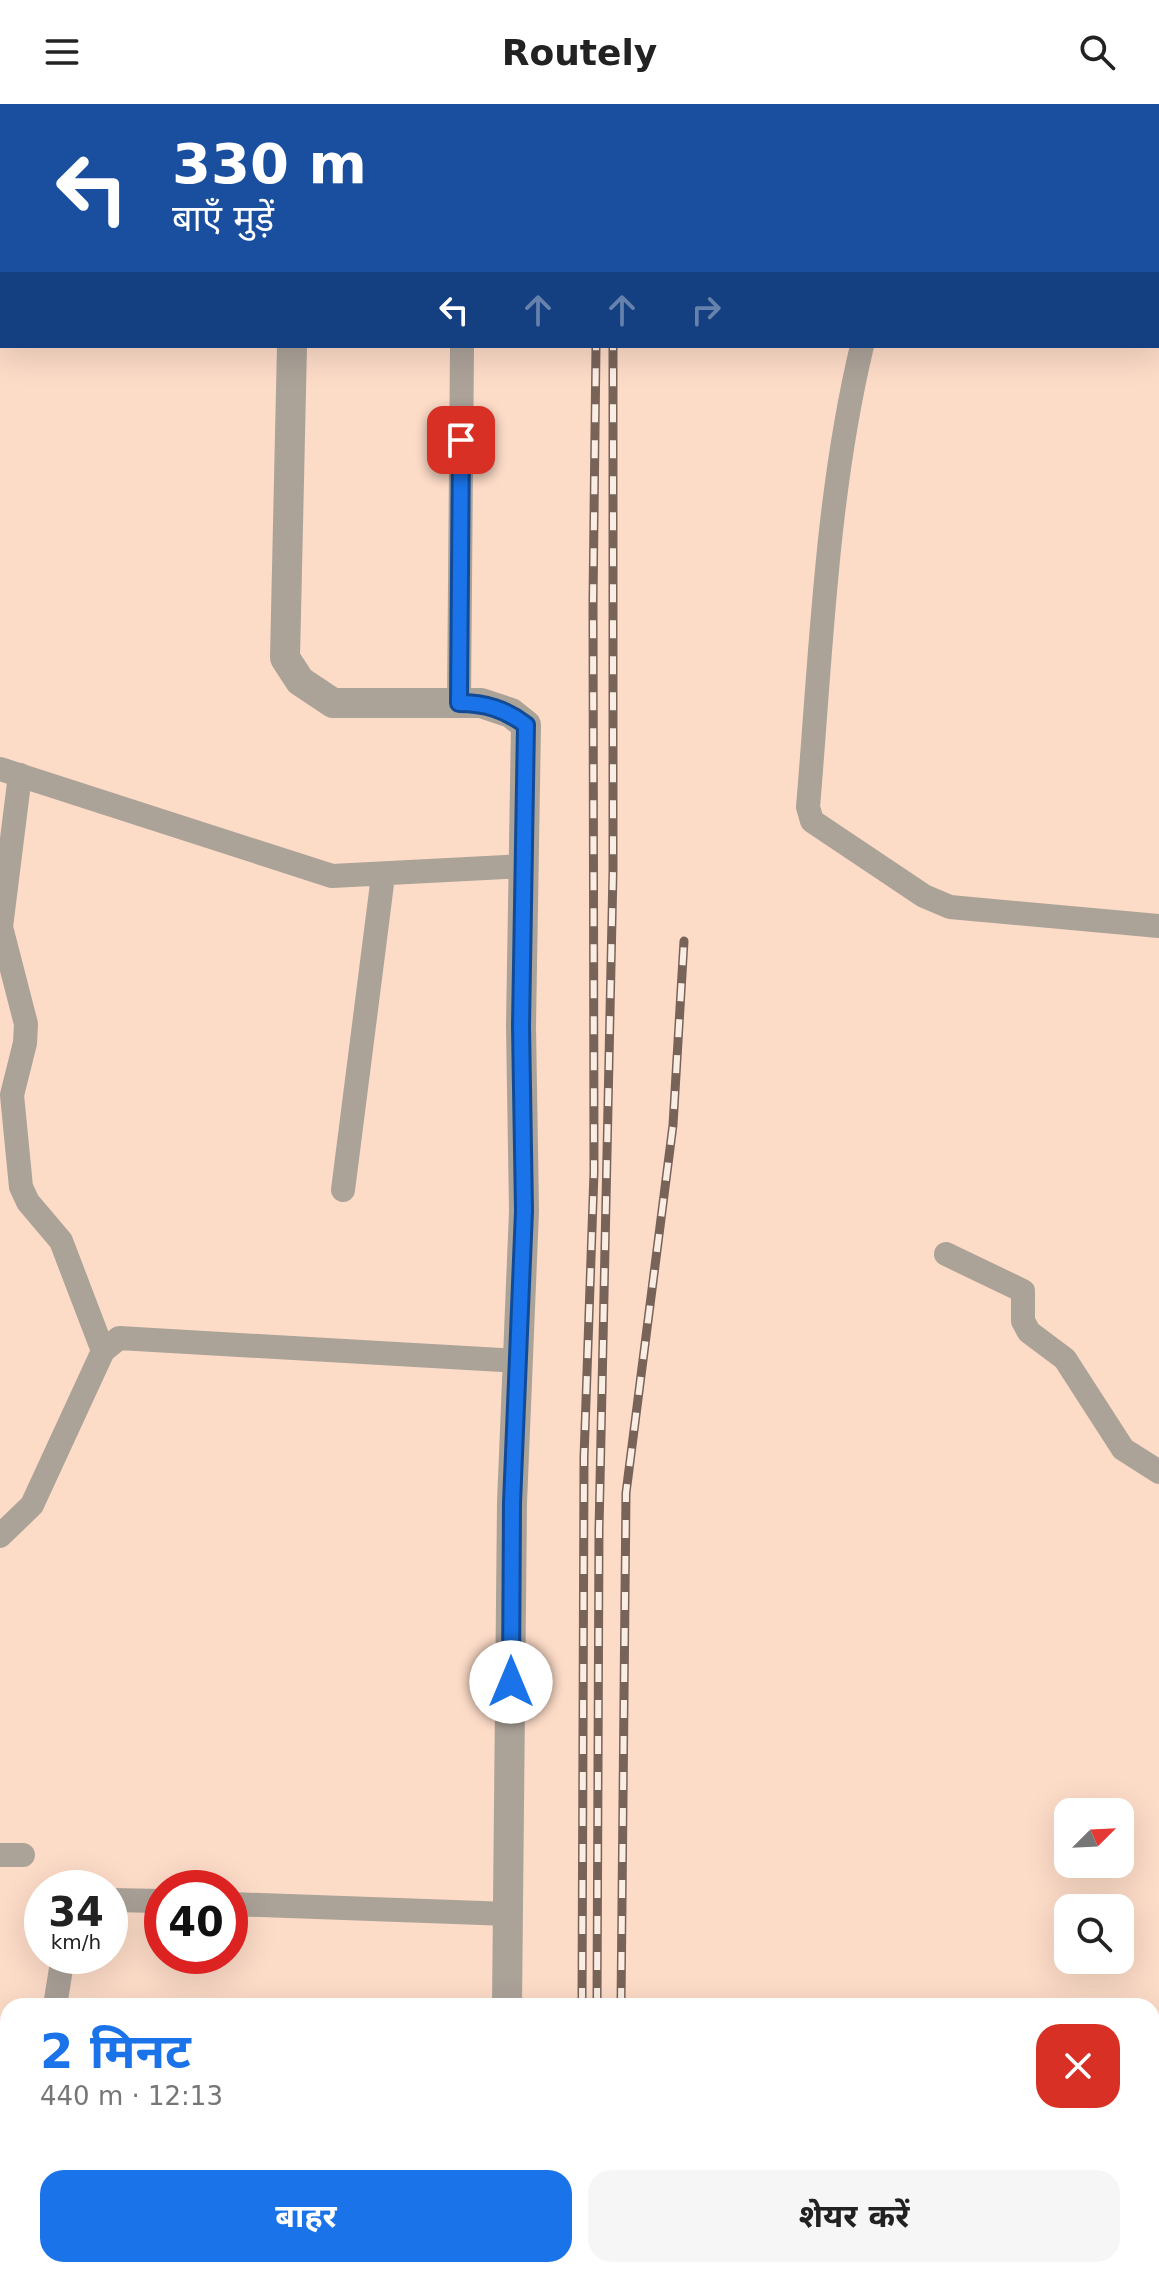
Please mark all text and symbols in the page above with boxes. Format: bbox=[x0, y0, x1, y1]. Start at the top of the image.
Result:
icon: menu bbox=[40, 30, 84, 74]
icon: search bbox=[1075, 30, 1119, 74]
text: Routely bbox=[502, 32, 657, 73]
text: 330 m bbox=[172, 131, 367, 196]
icon: left bbox=[40, 136, 144, 240]
text: बाएँ मुड़ें bbox=[172, 198, 274, 239]
icon: left bbox=[432, 288, 476, 332]
icon: ahead bbox=[516, 288, 560, 332]
icon: ahead bbox=[600, 288, 644, 332]
icon: right bbox=[684, 288, 728, 332]
pin bbox=[427, 406, 495, 474]
icon: arrive bbox=[439, 418, 483, 462]
position arrow bbox=[469, 1640, 553, 1724]
north arrow bbox=[1054, 1798, 1134, 1878]
map controls bbox=[1054, 1798, 1134, 1974]
speed limit sign: 40 bbox=[144, 1870, 248, 1974]
text: 34 bbox=[48, 1889, 104, 1935]
button: search bbox=[1054, 1894, 1134, 1974]
text: km/h bbox=[51, 1930, 101, 1954]
text: 2 मिनट bbox=[40, 2023, 191, 2079]
button: close bbox=[1036, 2024, 1120, 2108]
text: 440 m · 12:13 bbox=[40, 2081, 223, 2111]
button: बाहर bbox=[40, 2170, 572, 2262]
button: शेयर करें bbox=[588, 2170, 1120, 2262]

